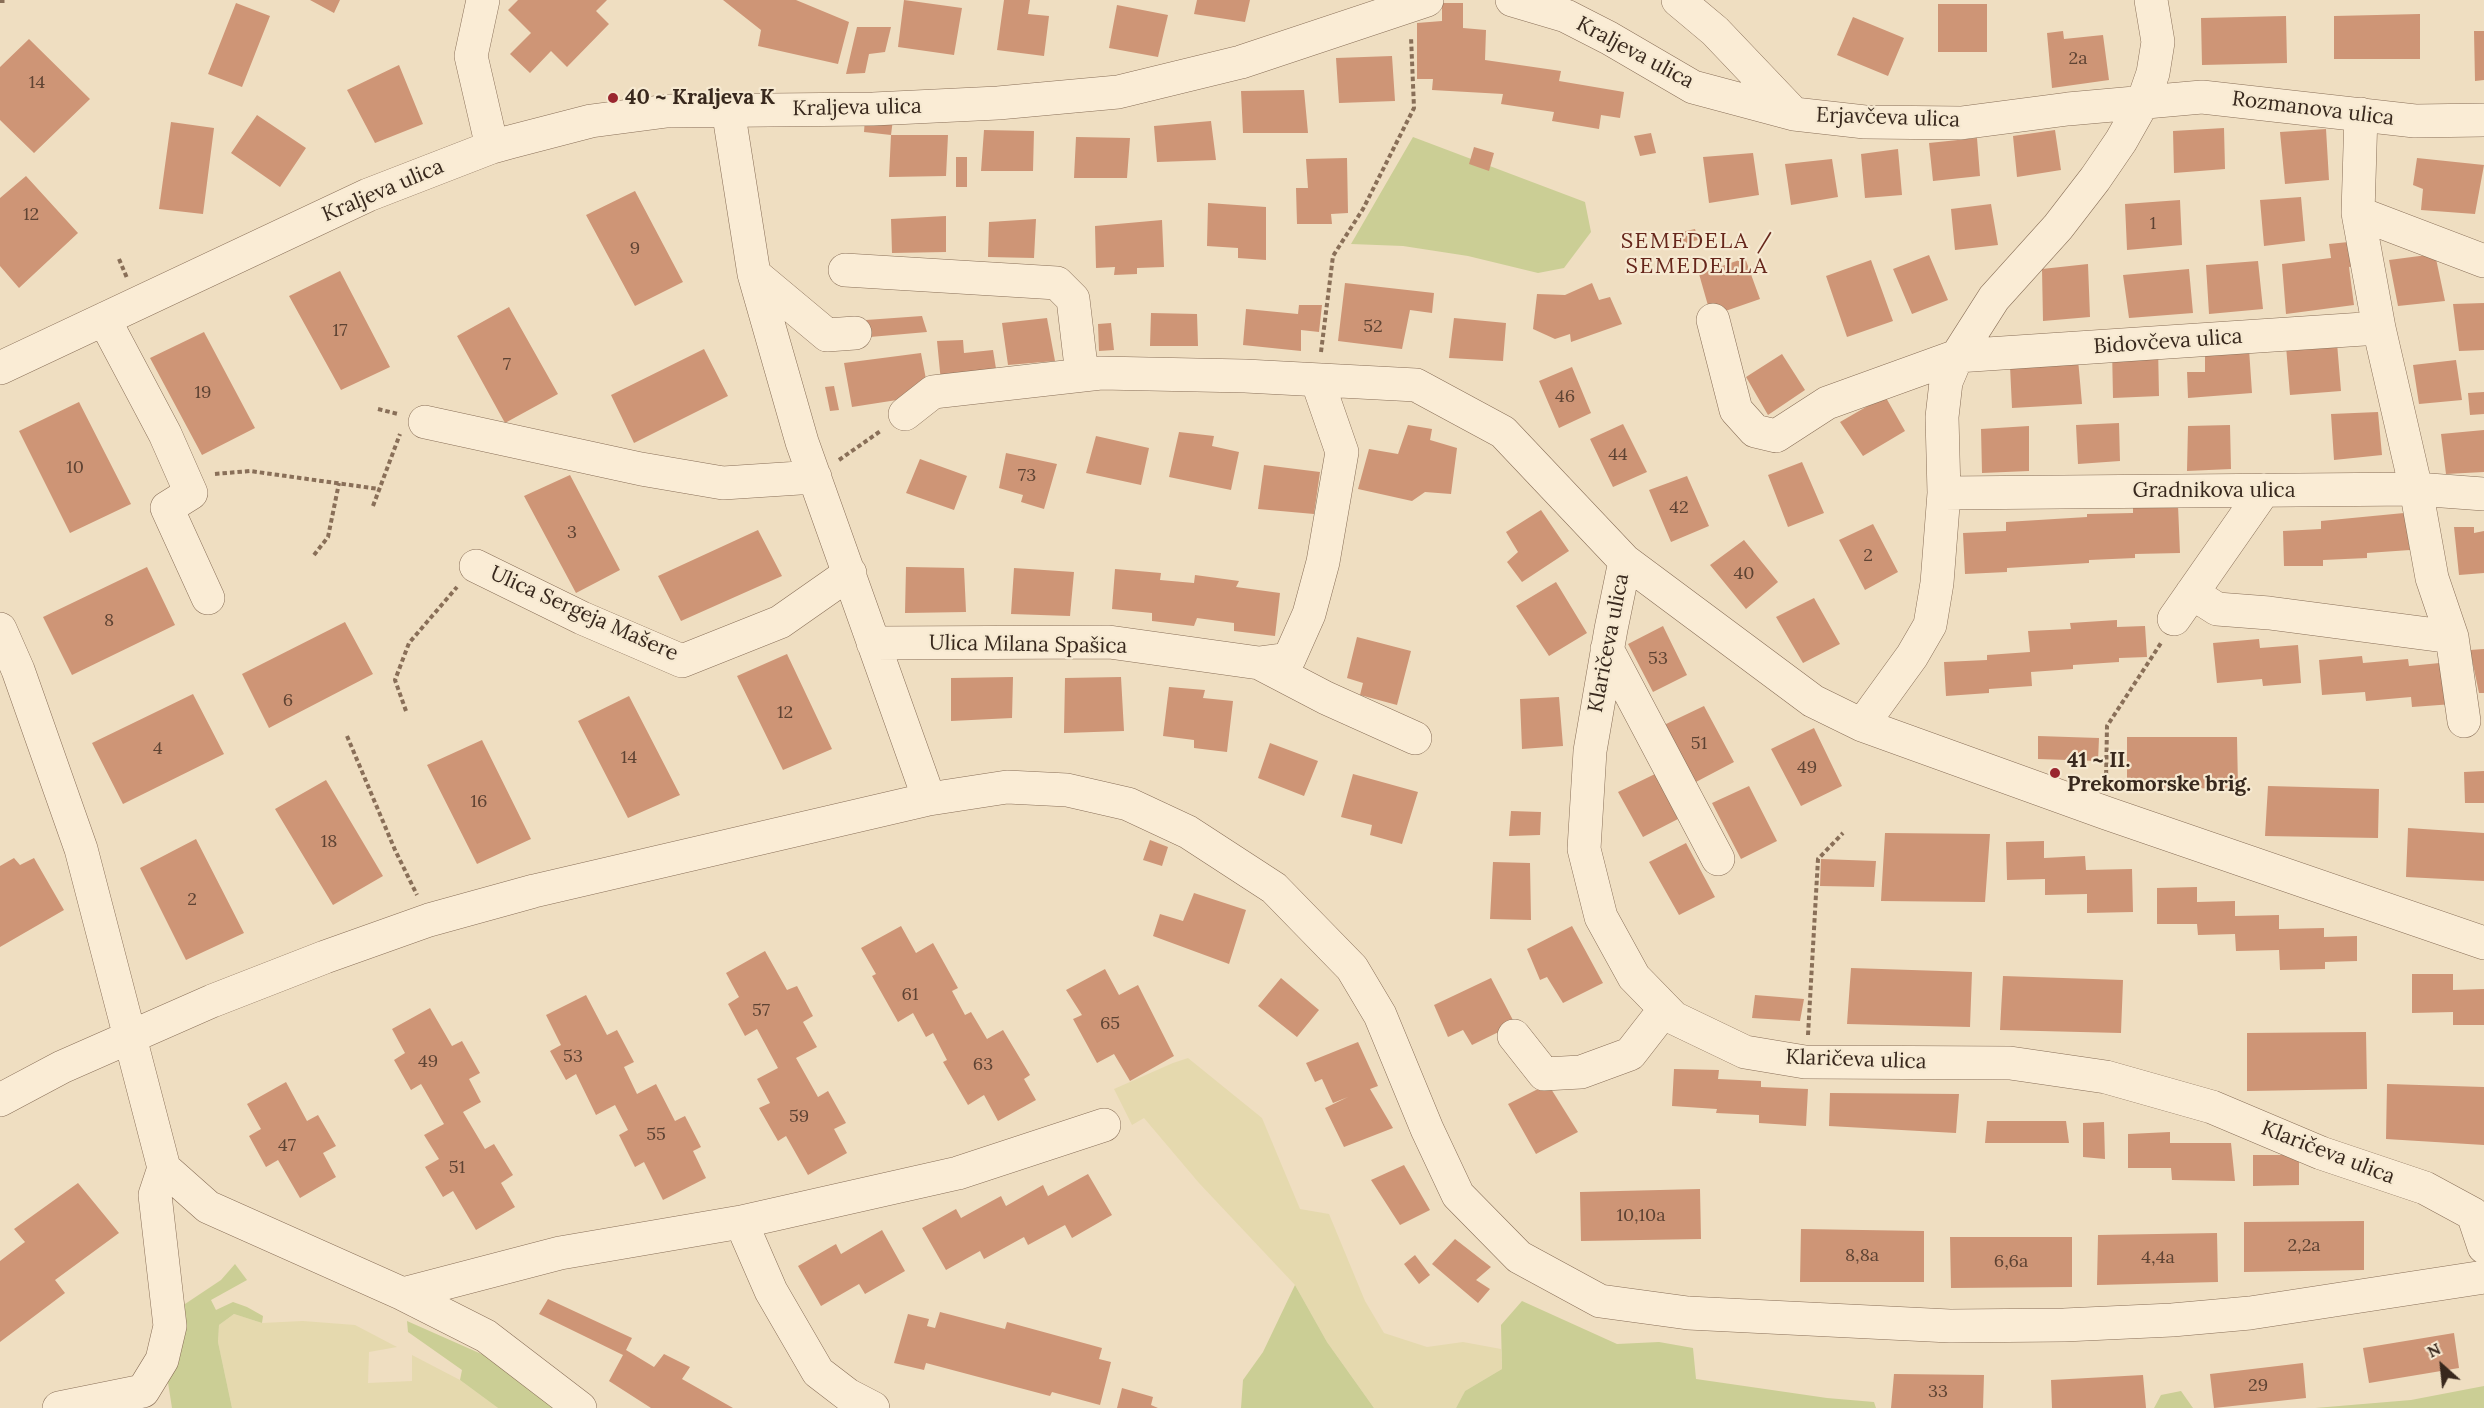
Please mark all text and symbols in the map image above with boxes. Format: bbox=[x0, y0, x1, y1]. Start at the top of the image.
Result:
street label: Kraljeva ulica bbox=[1572, 11, 1698, 95]
house number: 2a bbox=[2069, 48, 2087, 70]
house number: 14 bbox=[29, 72, 45, 94]
place label: 40 ~ Kraljeva K bbox=[625, 85, 775, 111]
street label: Rozmanova ulica bbox=[2230, 87, 2396, 131]
marker: 40 ~ Kraljeva K bbox=[606, 91, 620, 105]
street label: Kraljeva ulica bbox=[792, 94, 922, 122]
street label: Erjavčeva ulica bbox=[1816, 103, 1960, 133]
street label: Kraljeva ulica bbox=[318, 154, 448, 228]
house number: 12 bbox=[23, 204, 39, 226]
house number: 1 bbox=[2150, 213, 2156, 235]
district label: SEMEDELA / SEMEDELLA bbox=[1621, 229, 1773, 280]
house number: 9 bbox=[630, 238, 640, 260]
house number: 52 bbox=[1363, 316, 1383, 338]
house number: 17 bbox=[333, 320, 347, 342]
street label: Bidovčeva ulica bbox=[2093, 324, 2243, 360]
house number: 7 bbox=[503, 354, 511, 376]
house number: 19 bbox=[195, 382, 211, 404]
house number: 46 bbox=[1555, 386, 1575, 408]
house number: 44 bbox=[1608, 444, 1628, 466]
house number: 10 bbox=[66, 457, 84, 479]
house number: 73 bbox=[1018, 465, 1036, 487]
street label: Gradnikova ulica bbox=[2132, 478, 2296, 504]
house number: 42 bbox=[1669, 497, 1689, 519]
house number: 3 bbox=[567, 522, 577, 544]
house number: 2 bbox=[1863, 545, 1873, 567]
street label: Ulica Sergeja Mašere bbox=[486, 561, 682, 667]
house number: 40 bbox=[1734, 563, 1754, 585]
street label: Klaričeva ulica bbox=[1583, 571, 1635, 715]
house number: 8 bbox=[104, 610, 114, 632]
street label: Ulica Milana Spašica bbox=[929, 631, 1127, 659]
house number: 53 bbox=[1648, 648, 1668, 670]
house number: 6 bbox=[283, 690, 293, 712]
house number: 12 bbox=[777, 702, 793, 724]
house number: 51 bbox=[1691, 733, 1707, 755]
house number: 4 bbox=[153, 738, 163, 760]
house number: 14 bbox=[621, 747, 637, 769]
place label: 41 ~ II. Prekomorske brig. bbox=[2067, 748, 2251, 798]
house number: 49 bbox=[1797, 757, 1817, 779]
marker: 41 ~ II. Prekomorske brig. bbox=[2048, 766, 2062, 780]
house number: 16 bbox=[471, 791, 487, 813]
house number: 18 bbox=[321, 831, 337, 853]
house number: 2 bbox=[187, 889, 197, 911]
house number: 61 bbox=[902, 984, 918, 1006]
house number: 57 bbox=[752, 1000, 770, 1022]
house number: 65 bbox=[1100, 1013, 1120, 1035]
street label: Klaričeva ulica bbox=[1785, 1045, 1927, 1075]
house number: 53 bbox=[563, 1046, 583, 1068]
house number: 49 bbox=[418, 1051, 438, 1073]
house number: 63 bbox=[973, 1054, 993, 1076]
house number: 59 bbox=[789, 1106, 809, 1128]
street label: Klaričeva ulica bbox=[2258, 1116, 2398, 1190]
house number: 55 bbox=[646, 1124, 666, 1146]
house number: 47 bbox=[278, 1135, 296, 1157]
house number: 51 bbox=[449, 1157, 465, 1179]
house number: 10,10a bbox=[1616, 1205, 1666, 1227]
house number: 2,2a bbox=[2287, 1235, 2321, 1257]
house number: 8,8a bbox=[1845, 1245, 1879, 1267]
house number: 4,4a bbox=[2141, 1247, 2175, 1269]
house number: 6,6a bbox=[1994, 1251, 2028, 1273]
north arrow bbox=[2412, 1336, 2472, 1396]
text: N bbox=[2424, 1338, 2444, 1362]
house number: 29 bbox=[2248, 1375, 2268, 1397]
house number: 33 bbox=[1928, 1381, 1948, 1403]

